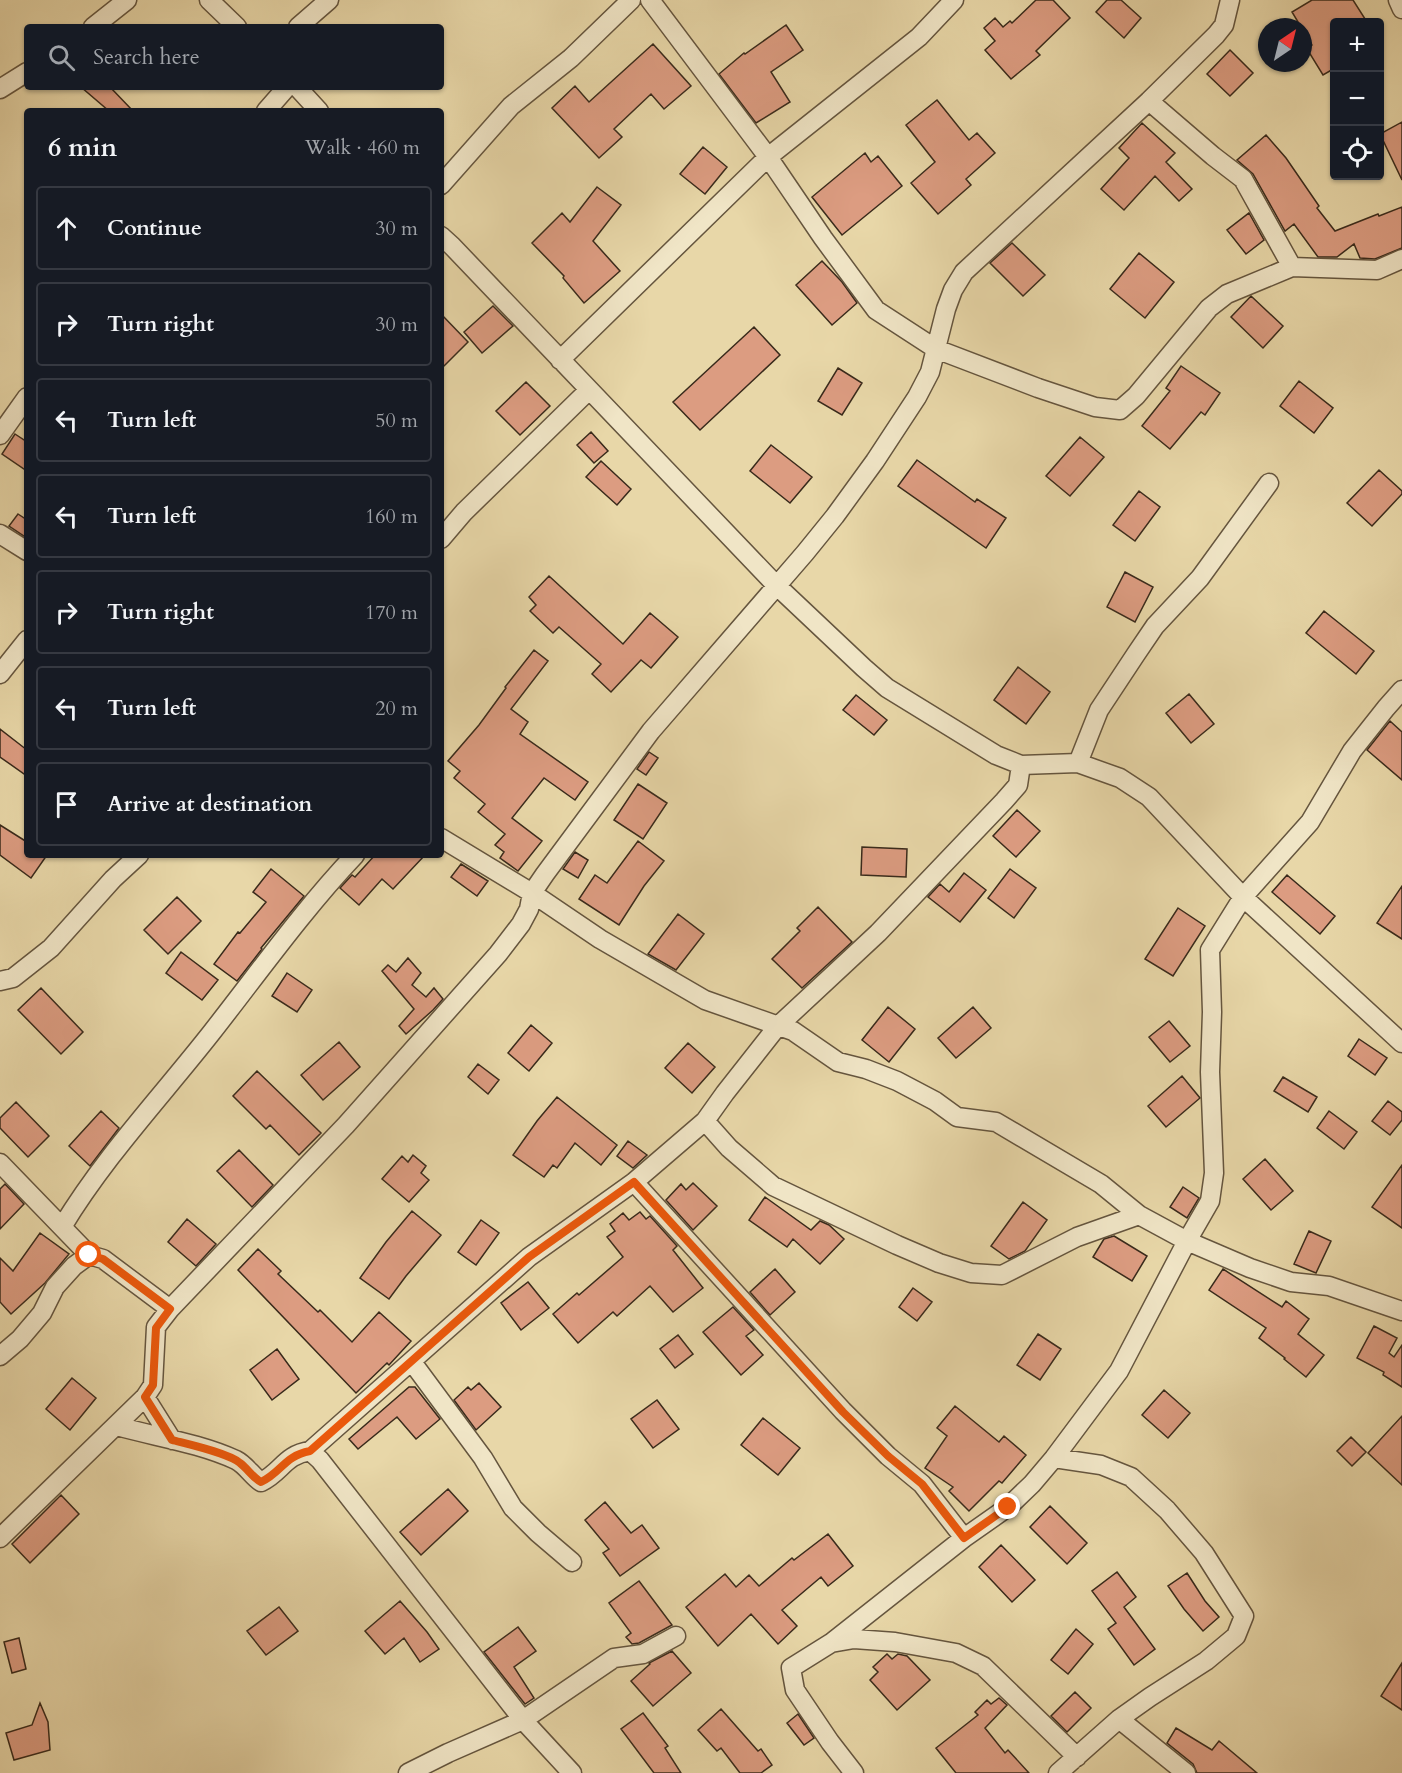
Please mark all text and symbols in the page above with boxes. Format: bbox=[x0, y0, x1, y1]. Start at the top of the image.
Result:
north arrow bbox=[1258, 18, 1312, 72]
map controls bbox=[1330, 18, 1384, 180]
button: + bbox=[1330, 18, 1384, 72]
search box bbox=[24, 24, 444, 90]
icon: search bbox=[45, 41, 78, 74]
text: Search here bbox=[93, 42, 200, 72]
button: − bbox=[1330, 72, 1384, 126]
button: locate bbox=[1330, 126, 1384, 180]
text: 6 min bbox=[48, 130, 117, 165]
text: Walk · 460 m bbox=[305, 134, 420, 161]
icon: ahead bbox=[50, 212, 83, 245]
text: Continue bbox=[107, 213, 202, 243]
text: 30 m bbox=[375, 215, 418, 242]
icon: right bbox=[50, 308, 83, 341]
text: Turn right bbox=[107, 309, 214, 339]
text: 30 m bbox=[375, 311, 418, 338]
icon: left bbox=[50, 404, 83, 437]
text: Turn left bbox=[107, 405, 196, 435]
text: 50 m bbox=[375, 407, 418, 434]
icon: left bbox=[50, 500, 83, 533]
text: Turn left bbox=[107, 501, 196, 531]
text: 160 m bbox=[365, 503, 418, 530]
icon: right bbox=[50, 596, 83, 629]
text: Turn right bbox=[107, 597, 214, 627]
text: 170 m bbox=[365, 599, 418, 626]
icon: left bbox=[50, 692, 83, 725]
text: Turn left bbox=[107, 693, 196, 723]
text: 20 m bbox=[375, 695, 418, 722]
icon: arrive bbox=[50, 788, 83, 821]
text: Arrive at destination bbox=[107, 789, 312, 819]
route start bbox=[75, 1241, 101, 1267]
route end bbox=[994, 1493, 1020, 1519]

